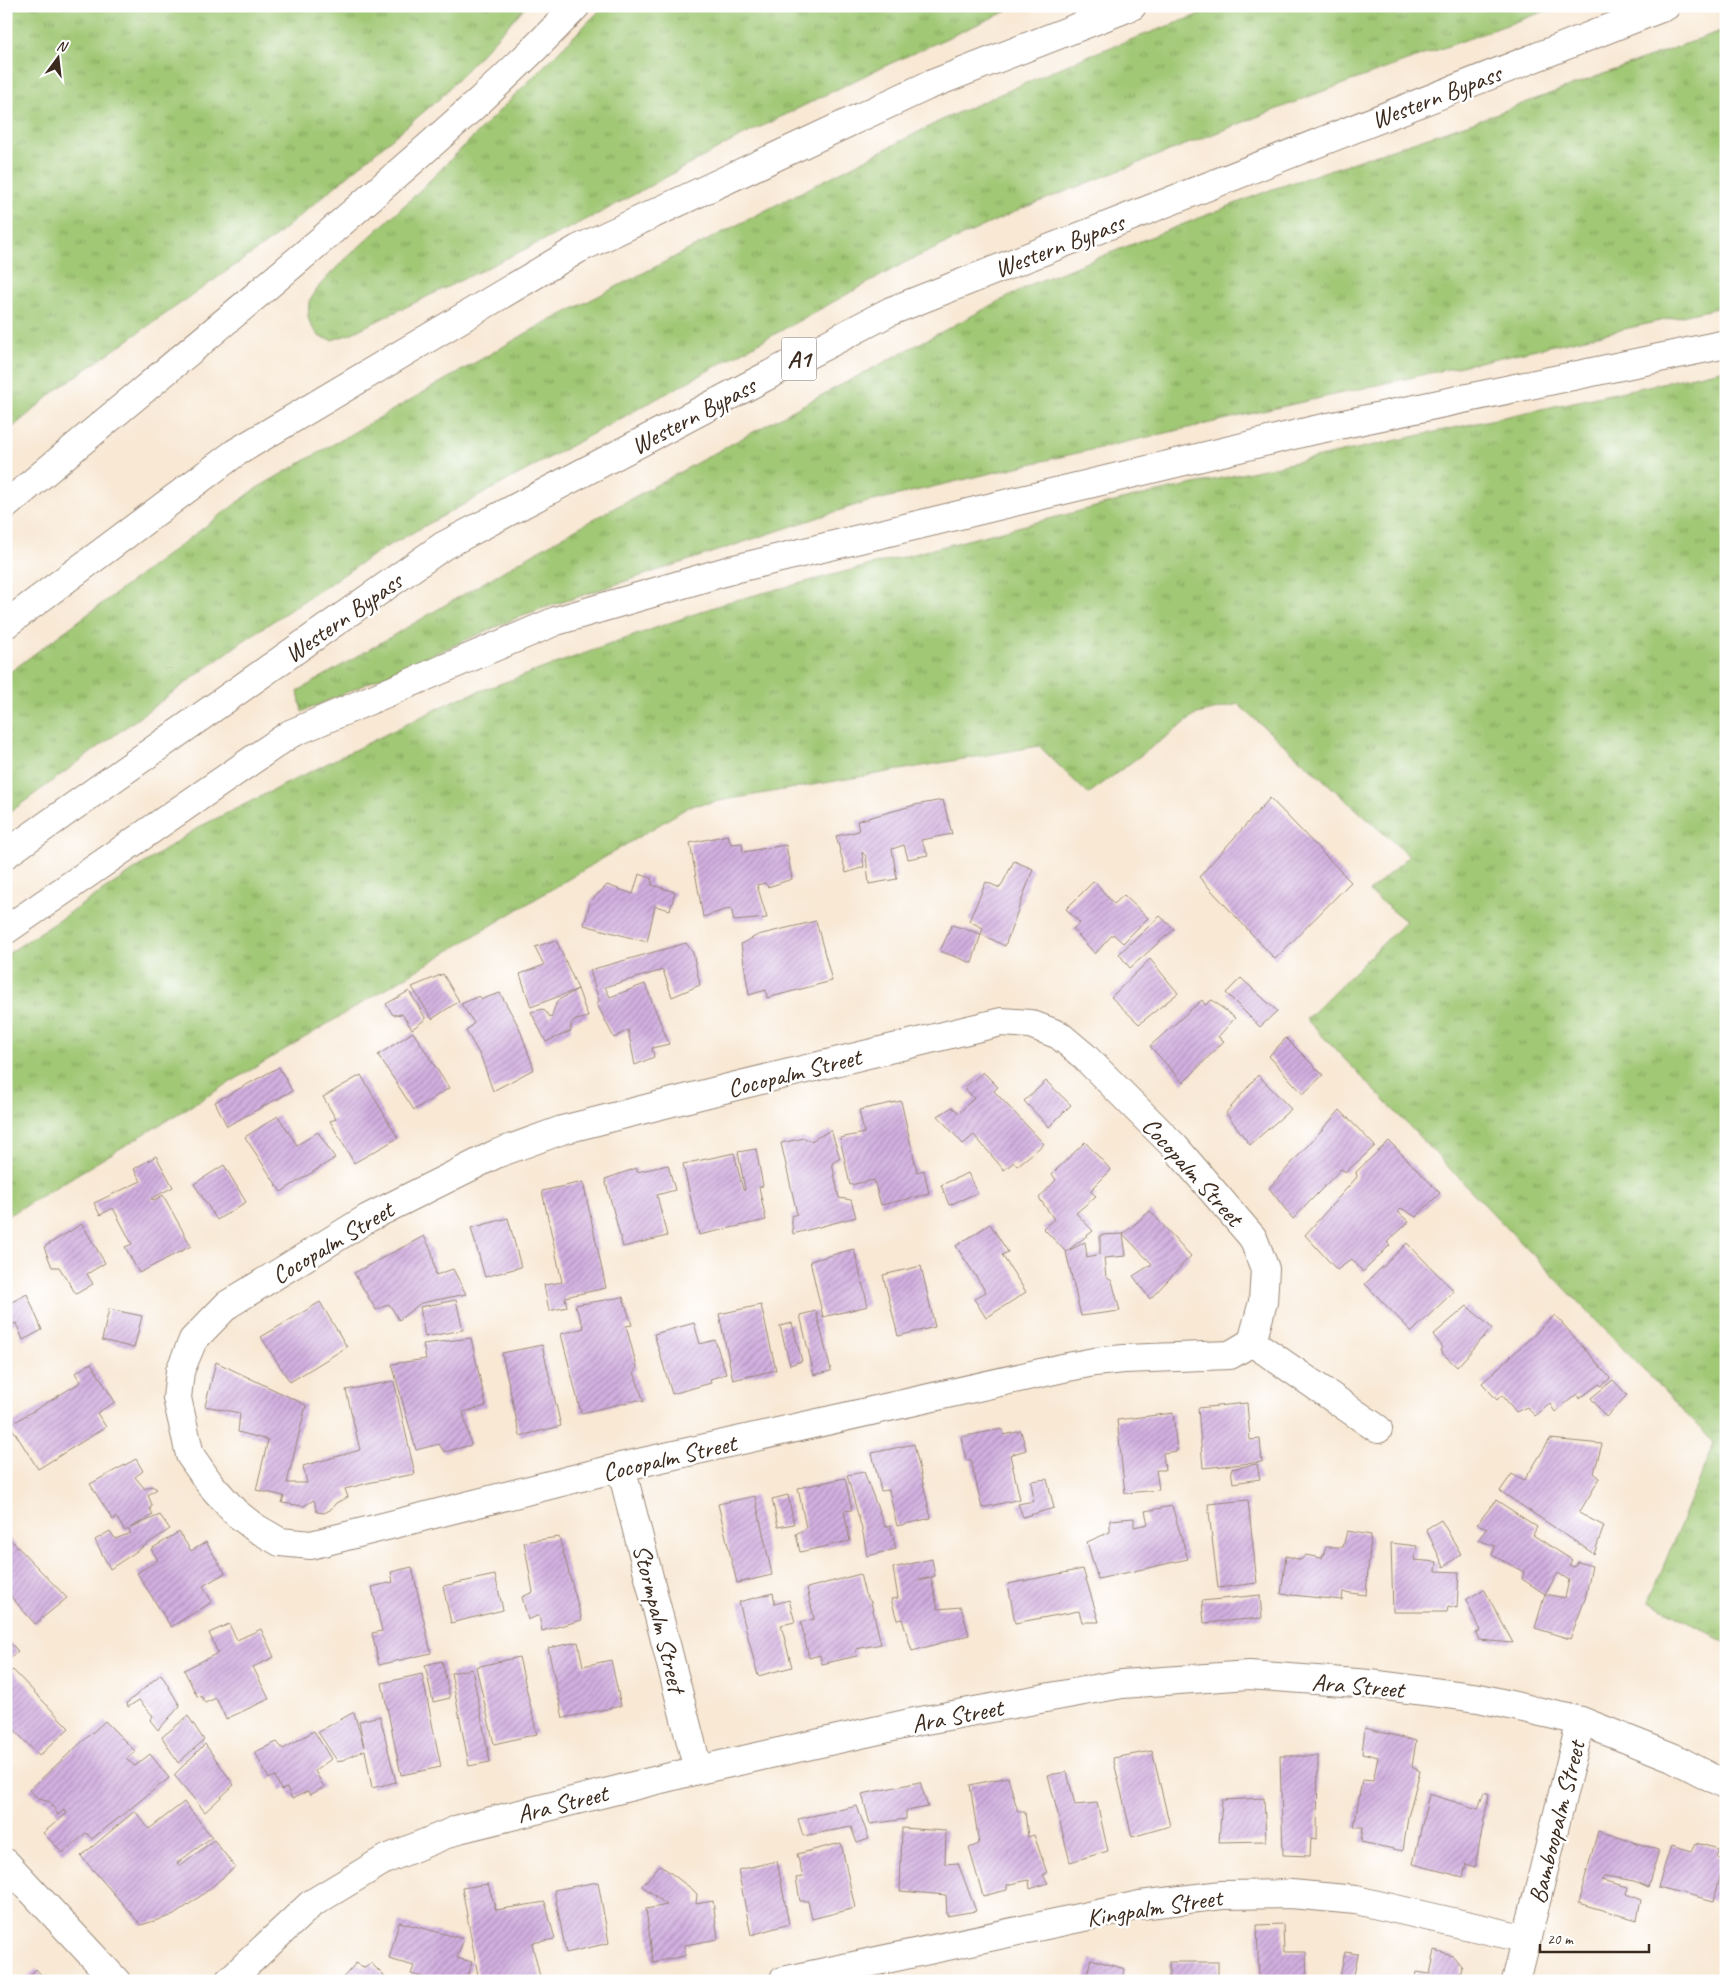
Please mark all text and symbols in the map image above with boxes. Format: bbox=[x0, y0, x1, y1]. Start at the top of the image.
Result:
north arrow bbox=[32, 32, 82, 82]
text: N bbox=[55, 37, 70, 56]
street label: Western Bypass bbox=[1367, 57, 1508, 136]
street label: Western Bypass bbox=[990, 206, 1131, 285]
road number: A1 bbox=[782, 338, 816, 380]
street label: Western Bypass bbox=[626, 369, 763, 462]
street label: Western Bypass bbox=[278, 564, 411, 670]
street label: Cocopalm Street bbox=[724, 1040, 867, 1105]
street label: Cocopalm Street bbox=[1135, 1110, 1252, 1235]
street label: Cocopalm Street bbox=[266, 1193, 401, 1292]
street label: Cocopalm Street bbox=[599, 1426, 742, 1489]
street label: Stormpalm Street bbox=[625, 1541, 694, 1699]
street label: Ara Street bbox=[1311, 1666, 1408, 1706]
street label: Ara Street bbox=[909, 1691, 1008, 1740]
street label: Bamboopalm Street bbox=[1521, 1735, 1593, 1907]
street label: Ara Street bbox=[514, 1777, 613, 1831]
street label: Kingpalm Street bbox=[1084, 1881, 1227, 1934]
scale bar bbox=[1540, 1922, 1648, 1954]
text: 20 m bbox=[1547, 1930, 1574, 1949]

